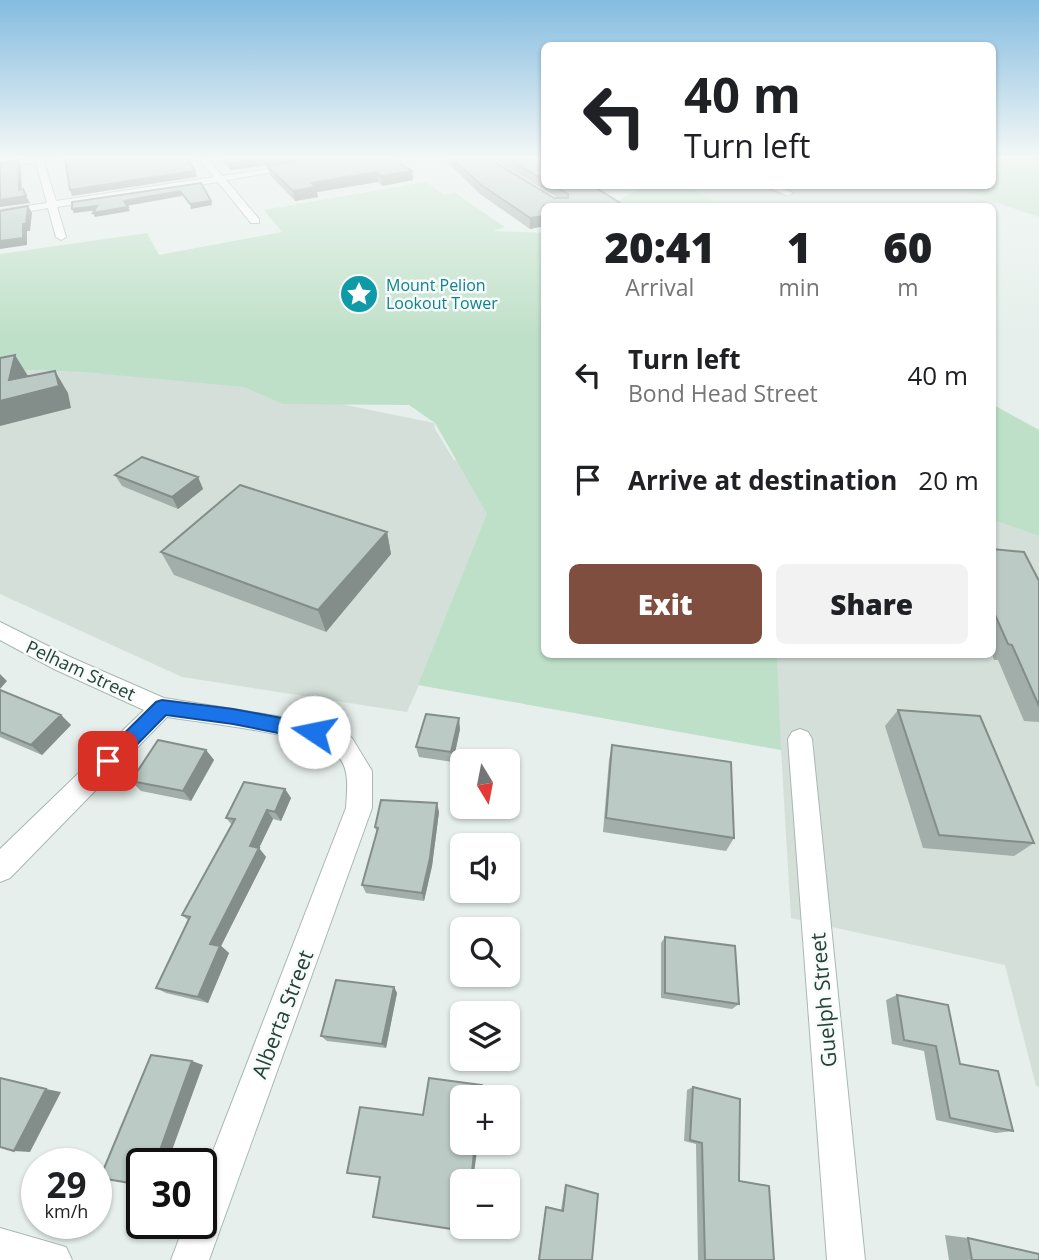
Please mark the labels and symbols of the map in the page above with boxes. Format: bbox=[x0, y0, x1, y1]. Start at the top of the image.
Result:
place icon: Mount Pelion Lookout Tower bbox=[338, 273, 380, 315]
place label: Mount Pelion Lookout Tower bbox=[386, 274, 498, 314]
street label: Pelham Street bbox=[22, 634, 140, 706]
position arrow bbox=[277, 695, 351, 769]
pin bbox=[78, 731, 138, 791]
north arrow bbox=[450, 749, 520, 819]
street label: Guelph Street bbox=[803, 931, 843, 1069]
street label: Alberta Street bbox=[245, 946, 319, 1082]
speed limit sign: 30 bbox=[126, 1148, 217, 1239]

